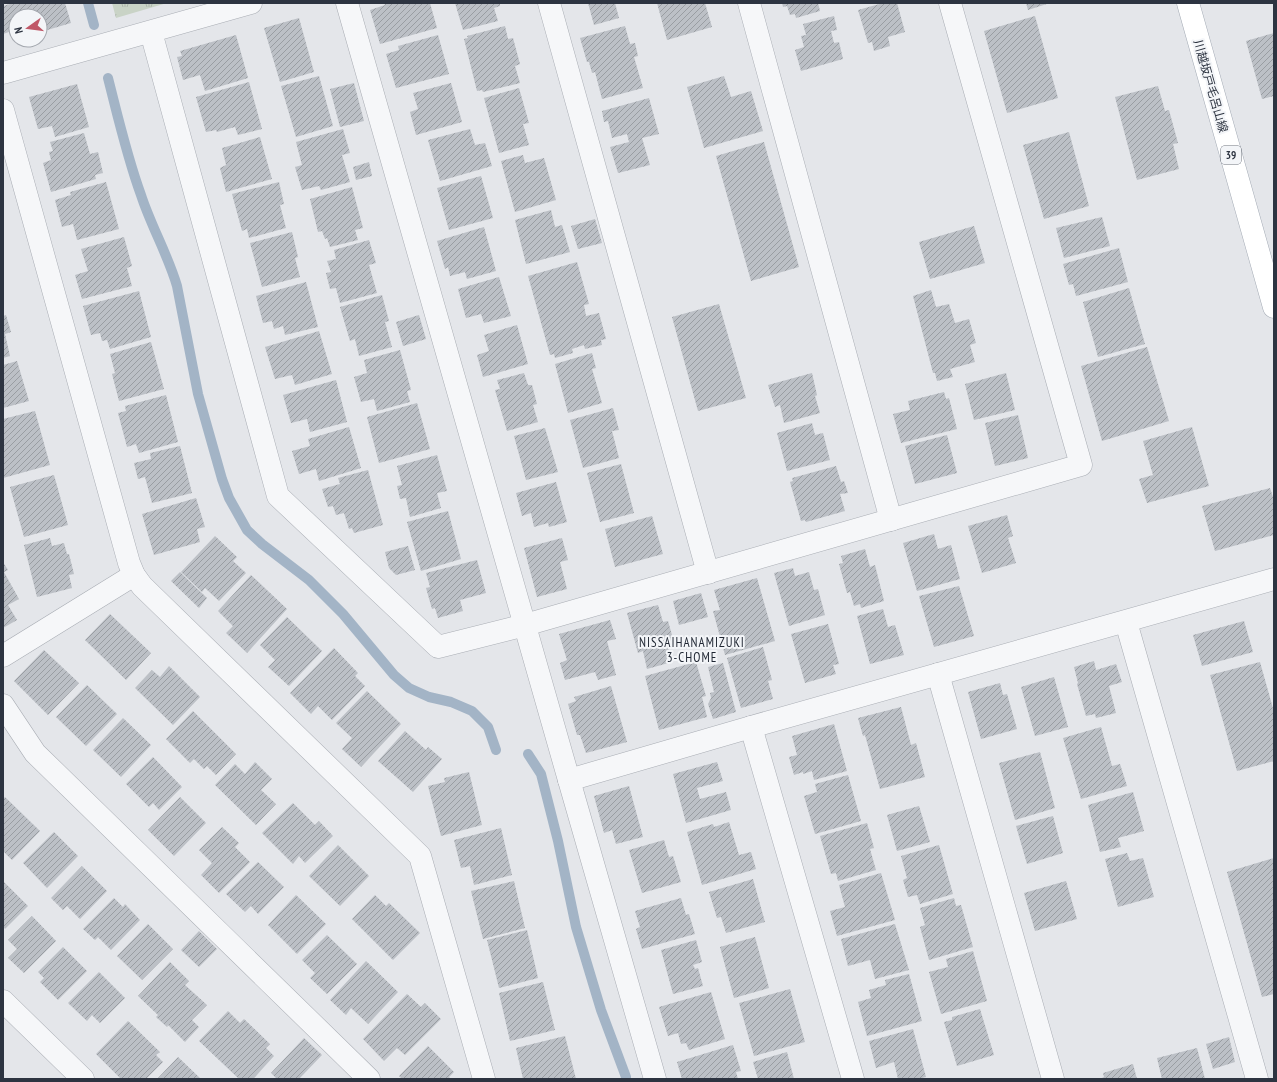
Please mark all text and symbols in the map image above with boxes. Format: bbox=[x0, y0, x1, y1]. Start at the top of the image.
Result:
north arrow bbox=[8, 8, 48, 48]
text: N bbox=[11, 26, 26, 35]
street label: 川越坂戸毛呂山線 bbox=[1191, 38, 1231, 134]
road number: 39 bbox=[1221, 146, 1241, 164]
district label: NISSAIHANAMIZUKI 3-CHOME bbox=[639, 634, 745, 666]

